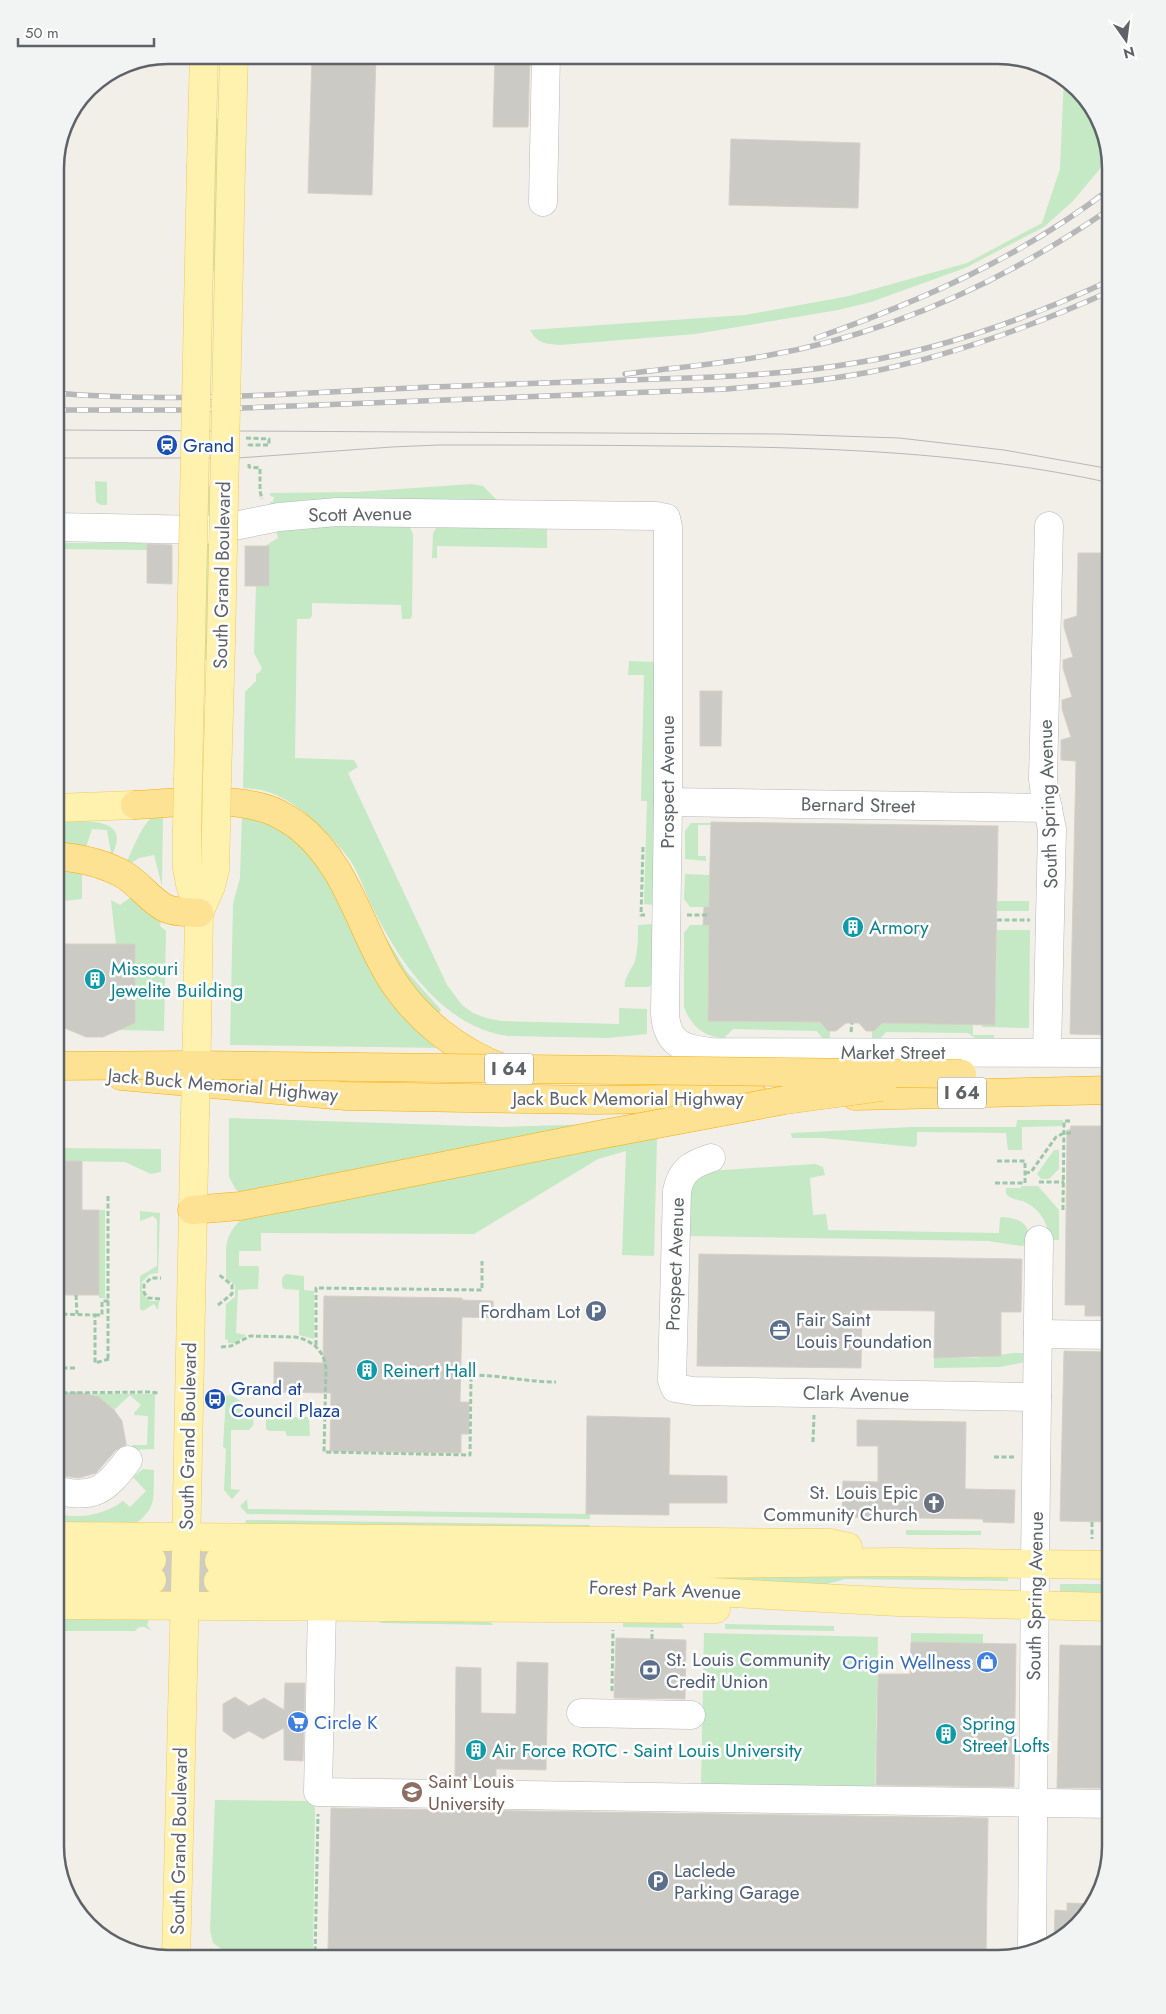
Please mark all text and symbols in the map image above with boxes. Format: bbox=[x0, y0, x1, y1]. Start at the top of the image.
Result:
scale bar bbox=[18, 15, 154, 47]
north arrow bbox=[1101, 15, 1151, 65]
text: 50 m bbox=[25, 22, 59, 44]
text: N bbox=[1121, 42, 1137, 64]
place label: Grand bbox=[183, 432, 234, 459]
station icon: Grand bbox=[155, 433, 179, 457]
street label: South Grand Boulevard bbox=[207, 481, 237, 669]
street label: Scott Avenue bbox=[308, 500, 412, 528]
street label: Prospect Avenue bbox=[654, 715, 681, 849]
street label: South Spring Avenue bbox=[1032, 719, 1064, 889]
street label: Bernard Street bbox=[801, 791, 916, 820]
place label: Armory bbox=[869, 914, 929, 941]
building icon: Armory bbox=[841, 915, 865, 939]
place label: Missouri Jewelite Building bbox=[108, 955, 243, 1004]
building icon: Missouri Jewelite Building bbox=[83, 967, 107, 991]
street label: Market Street bbox=[841, 1039, 946, 1066]
road number: I 64 bbox=[485, 1054, 533, 1084]
street label: Jack Buck Memorial Highway bbox=[104, 1061, 340, 1109]
road number: I 64 bbox=[938, 1078, 986, 1108]
street label: Jack Buck Memorial Highway bbox=[509, 1085, 744, 1112]
street label: Prospect Avenue bbox=[659, 1197, 691, 1331]
place label: Fordham Lot bbox=[480, 1298, 580, 1325]
parking icon: Fordham Lot bbox=[584, 1299, 608, 1323]
place label: Fair Saint Louis Foundation bbox=[796, 1306, 932, 1355]
office icon: Fair Saint Louis Foundation bbox=[768, 1318, 792, 1342]
street label: South Grand Boulevard bbox=[173, 1342, 203, 1530]
place label: Reinert Hall bbox=[383, 1357, 476, 1384]
building icon: Reinert Hall bbox=[355, 1358, 379, 1382]
place label: Grand at Council Plaza bbox=[231, 1375, 340, 1424]
street label: Clark Avenue bbox=[803, 1380, 910, 1408]
bus stop icon: Grand at Council Plaza bbox=[203, 1387, 227, 1411]
place label: St. Louis Epic Community Church bbox=[763, 1479, 918, 1528]
church icon: St. Louis Epic Community Church bbox=[922, 1491, 946, 1515]
street label: South Spring Avenue bbox=[1020, 1511, 1050, 1681]
street label: Forest Park Avenue bbox=[589, 1574, 742, 1606]
place label: St. Louis Community Credit Union bbox=[666, 1646, 831, 1695]
place label: Origin Wellness bbox=[842, 1649, 971, 1676]
shop icon: Origin Wellness bbox=[975, 1650, 999, 1674]
bank icon: St. Louis Community Credit Union bbox=[638, 1658, 662, 1682]
place label: Circle K bbox=[314, 1709, 378, 1736]
supermarket icon: Circle K bbox=[286, 1710, 310, 1734]
place label: Spring Street Lofts bbox=[962, 1710, 1050, 1759]
building icon: Spring Street Lofts bbox=[934, 1722, 958, 1746]
place label: Air Force ROTC - Saint Louis University bbox=[492, 1737, 802, 1764]
building icon: Air Force ROTC - Saint Louis University bbox=[464, 1738, 488, 1762]
street label: South Grand Boulevard bbox=[164, 1747, 194, 1935]
place label: Saint Louis University bbox=[428, 1768, 515, 1817]
school or university icon: Saint Louis University bbox=[400, 1780, 424, 1804]
place label: Laclede Parking Garage bbox=[674, 1857, 800, 1906]
parking icon: Laclede Parking Garage bbox=[646, 1869, 670, 1893]

